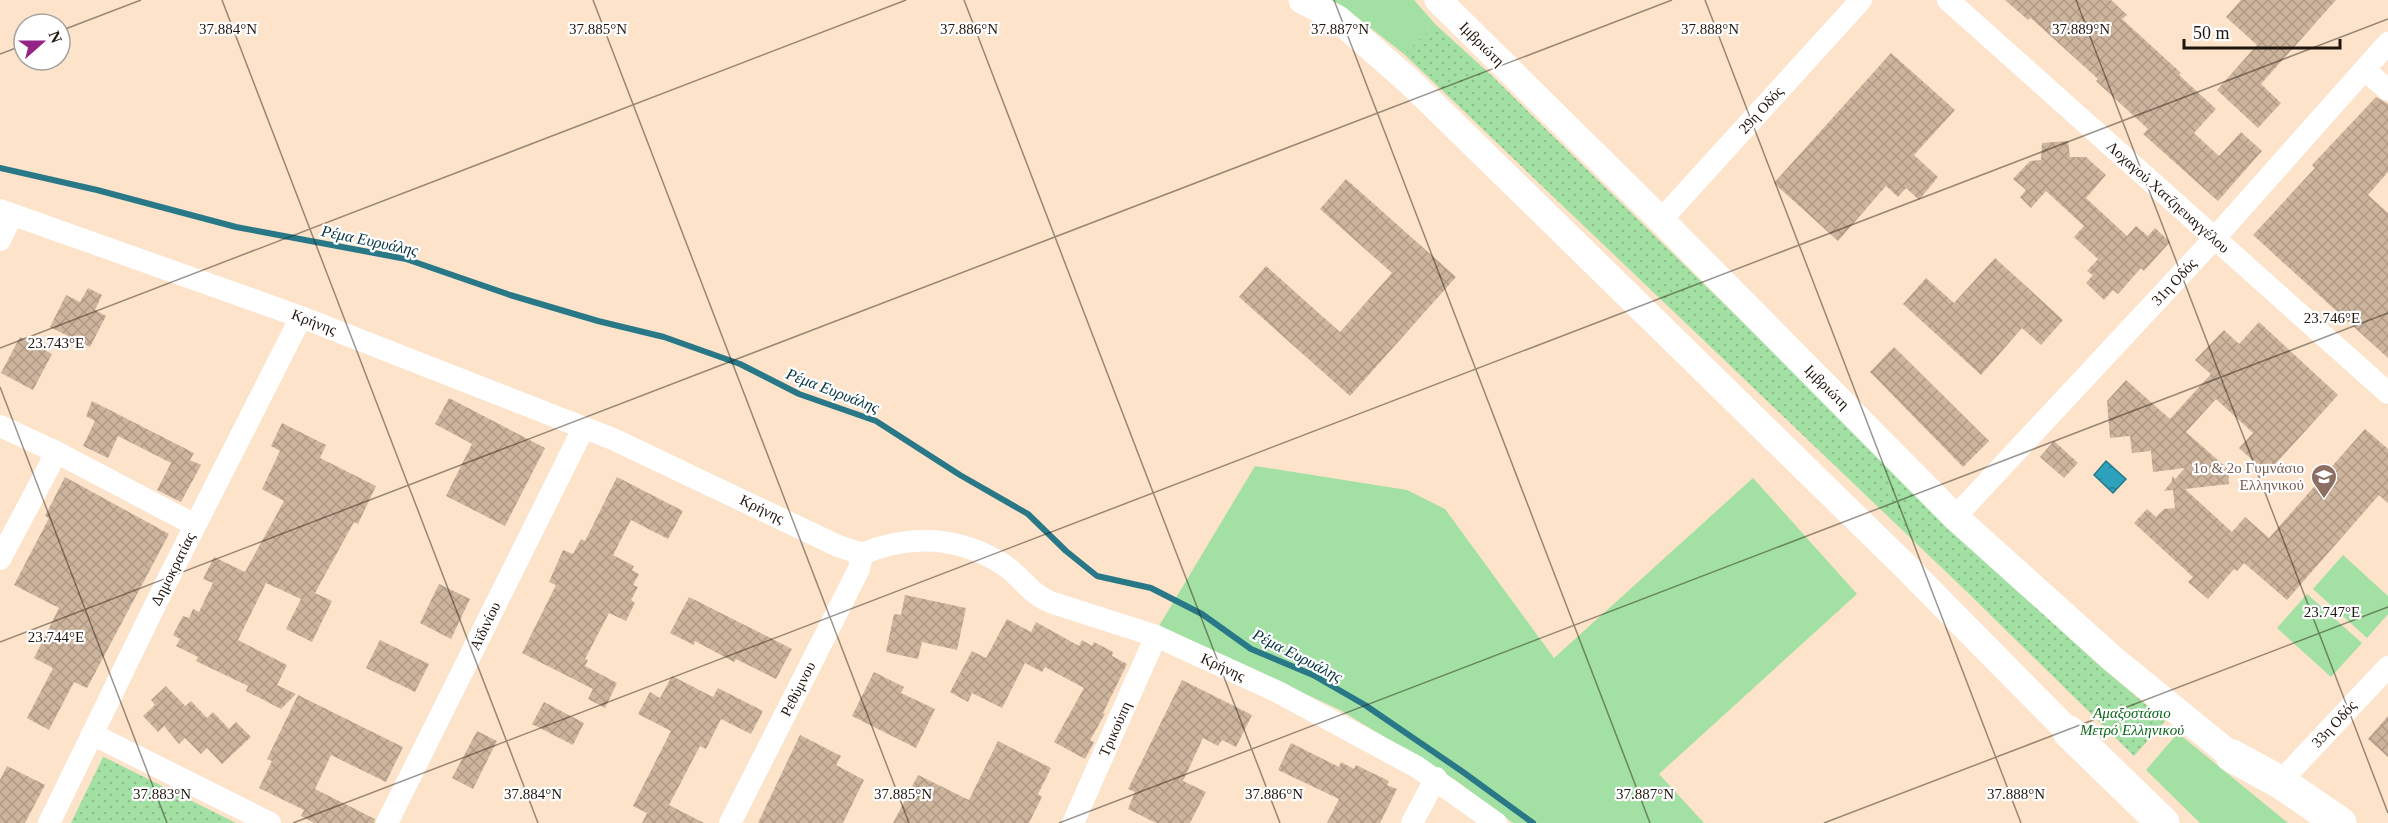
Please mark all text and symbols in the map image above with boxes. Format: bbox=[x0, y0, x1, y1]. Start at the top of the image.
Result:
north arrow bbox=[12, 12, 72, 72]
scale bar bbox=[2184, 12, 2340, 50]
street label: Ιμβριώτη bbox=[1457, 19, 1508, 70]
text: 37.884°N bbox=[199, 21, 257, 37]
text: 37.885°N bbox=[569, 21, 627, 37]
text: 37.886°N bbox=[940, 21, 998, 37]
text: 37.887°N bbox=[1311, 21, 1369, 37]
text: 37.888°N bbox=[1681, 21, 1739, 37]
text: 37.889°N bbox=[2052, 21, 2110, 37]
text: 50 m bbox=[2193, 23, 2230, 43]
text: N bbox=[46, 28, 66, 46]
street label: 29η Οδός bbox=[1736, 83, 1786, 137]
street label: Λοχαγού Χατζηευαγγέλου bbox=[2103, 138, 2233, 256]
water label: Ρέμα Ευρυάλης bbox=[319, 222, 420, 260]
street label: 31η Οδός bbox=[2148, 255, 2200, 309]
street label: Κρήνης bbox=[289, 306, 339, 338]
text: 23.746°E bbox=[2304, 310, 2360, 326]
text: 23.743°E bbox=[28, 335, 84, 351]
street label: Ιμβριώτη bbox=[1802, 362, 1853, 413]
water label: Ρέμα Ευρυάλης bbox=[783, 365, 882, 417]
place label: 1ο & 2ο Γυμνάσιο Ελληνικού bbox=[2193, 460, 2304, 493]
school or university icon: 1ο & 2ο Γυμνάσιο Ελληνικού bbox=[2309, 462, 2339, 500]
street label: Κρήνης bbox=[737, 492, 787, 526]
street label: Δημοκρατίας bbox=[148, 530, 198, 608]
street label: Αϊδινίου bbox=[466, 599, 504, 653]
text: 23.747°E bbox=[2304, 604, 2360, 620]
water label: Ρέμα Ευρυάλης bbox=[1249, 625, 1346, 686]
text: 23.744°E bbox=[28, 629, 84, 645]
street label: Κρήνης bbox=[1198, 650, 1248, 684]
street label: Ρεθύμνου bbox=[777, 659, 819, 719]
street label: 33η Οδός bbox=[2308, 697, 2360, 751]
street label: Τρικούπη bbox=[1096, 699, 1134, 759]
park label: Αμαξοστάσιο Μετρό Ελληνικού bbox=[2079, 705, 2184, 738]
text: 37.883°N bbox=[133, 786, 191, 802]
text: 37.884°N bbox=[504, 786, 562, 802]
text: 37.885°N bbox=[874, 786, 932, 802]
text: 37.886°N bbox=[1245, 786, 1303, 802]
text: 37.887°N bbox=[1616, 786, 1674, 802]
text: 37.888°N bbox=[1987, 786, 2045, 802]

